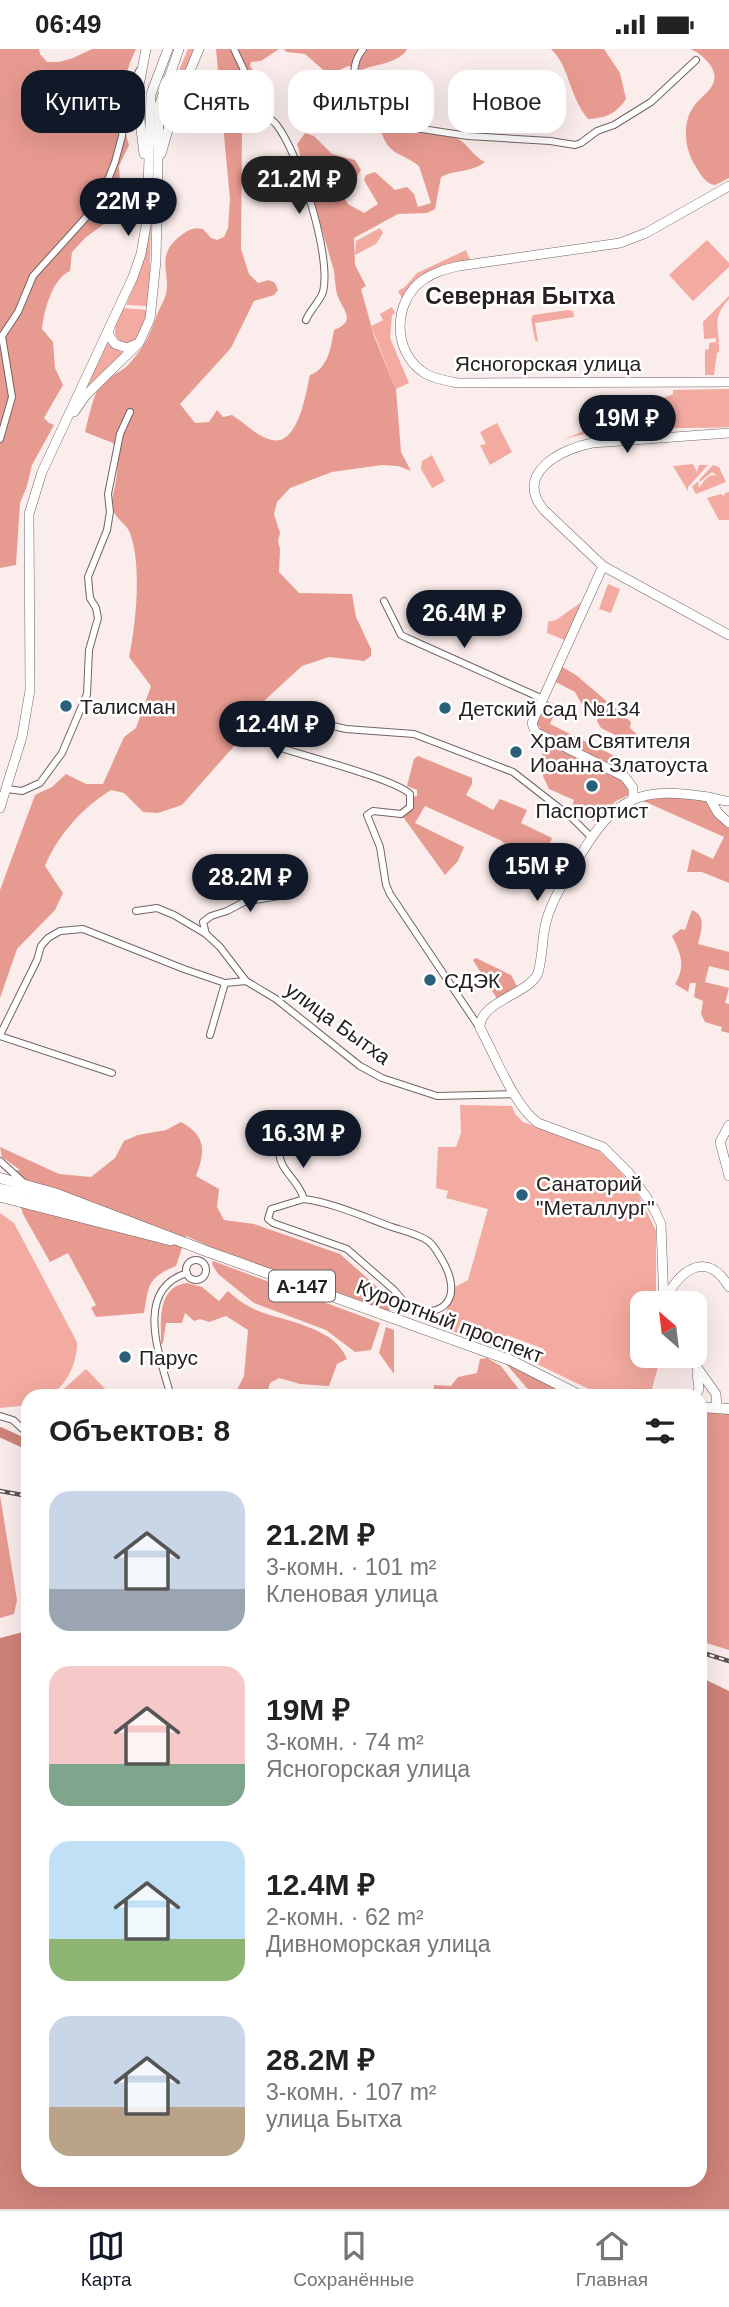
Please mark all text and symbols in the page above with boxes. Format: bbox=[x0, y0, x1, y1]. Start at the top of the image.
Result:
text: 06:49 bbox=[35, 9, 102, 39]
chip: Купить bbox=[21, 70, 145, 133]
chip: Снять bbox=[159, 70, 274, 133]
chip: Фильтры bbox=[288, 70, 434, 133]
chip: Новое bbox=[448, 70, 566, 133]
pin: 21.2M ₽ bbox=[234, 157, 364, 216]
text: 21.2M ₽ bbox=[257, 166, 341, 192]
pin: 22M ₽ bbox=[79, 179, 177, 238]
text: 22M ₽ bbox=[96, 188, 160, 214]
district label: Северная Бытха bbox=[425, 283, 615, 309]
street label: Ясногорская улица bbox=[455, 352, 641, 375]
pin: 19M ₽ bbox=[578, 395, 676, 455]
text: 19M ₽ bbox=[595, 405, 659, 431]
pin: 26.4M ₽ bbox=[399, 591, 529, 650]
text: 26.4M ₽ bbox=[422, 600, 506, 626]
place label: Талисман bbox=[80, 695, 176, 718]
place label: Детский сад №134 bbox=[459, 697, 641, 720]
marker: Талисман bbox=[58, 698, 74, 714]
marker: Детский сад №134 bbox=[437, 700, 453, 716]
pin: 12.4M ₽ bbox=[212, 701, 342, 761]
text: 12.4M ₽ bbox=[235, 711, 319, 737]
place label: Храм Святителя Иоанна Златоуста bbox=[530, 729, 708, 776]
marker: Храм Святителя Иоанна Златоуста bbox=[508, 744, 524, 760]
marker: Паспортист bbox=[584, 778, 600, 794]
place label: Паспортист bbox=[535, 799, 649, 822]
pin: 15M ₽ bbox=[488, 843, 586, 903]
text: 15M ₽ bbox=[505, 853, 569, 879]
pin: 28.2M ₽ bbox=[185, 855, 315, 914]
text: 28.2M ₽ bbox=[208, 864, 292, 890]
place label: СДЭК bbox=[444, 969, 501, 992]
marker: СДЭК bbox=[422, 972, 438, 988]
street label: улица Бытха bbox=[281, 977, 395, 1069]
pin: 16.3M ₽ bbox=[238, 1111, 368, 1170]
text: 16.3M ₽ bbox=[261, 1120, 345, 1146]
place label: Санаторий "Металлург" bbox=[536, 1172, 655, 1219]
marker: Санаторий "Металлург" bbox=[514, 1187, 530, 1203]
road number: А-147 bbox=[269, 1271, 335, 1301]
street label: Курортный проспект bbox=[353, 1275, 547, 1367]
north arrow bbox=[630, 1291, 707, 1369]
map controls bbox=[630, 1291, 707, 1368]
place label: Парус bbox=[139, 1346, 198, 1369]
marker: Парус bbox=[117, 1349, 133, 1365]
icon: filters bbox=[641, 1412, 679, 1450]
text: Объектов: 8 bbox=[49, 1414, 230, 1447]
text: 21.2M ₽ bbox=[266, 1518, 375, 1551]
icon: home bbox=[105, 1519, 189, 1603]
text: 3-комн. · 101 m² bbox=[266, 1554, 437, 1580]
text: Кленовая улица bbox=[266, 1581, 438, 1607]
text: 19M ₽ bbox=[266, 1693, 350, 1726]
icon: home bbox=[105, 1694, 189, 1778]
text: 3-комн. · 74 m² bbox=[266, 1729, 424, 1755]
text: Ясногорская улица bbox=[266, 1756, 470, 1782]
text: 12.4M ₽ bbox=[266, 1868, 375, 1901]
icon: home bbox=[105, 1869, 189, 1953]
text: 2-комн. · 62 m² bbox=[266, 1904, 424, 1930]
text: Дивноморская улица bbox=[266, 1931, 490, 1957]
text: 28.2M ₽ bbox=[266, 2043, 375, 2076]
icon: home bbox=[105, 2044, 189, 2128]
text: 3-комн. · 107 m² bbox=[266, 2079, 437, 2105]
text: улица Бытха bbox=[266, 2106, 402, 2132]
tab: Карта bbox=[81, 2227, 132, 2291]
tab: Сохранённые bbox=[293, 2227, 414, 2291]
tab: Главная bbox=[576, 2227, 648, 2291]

